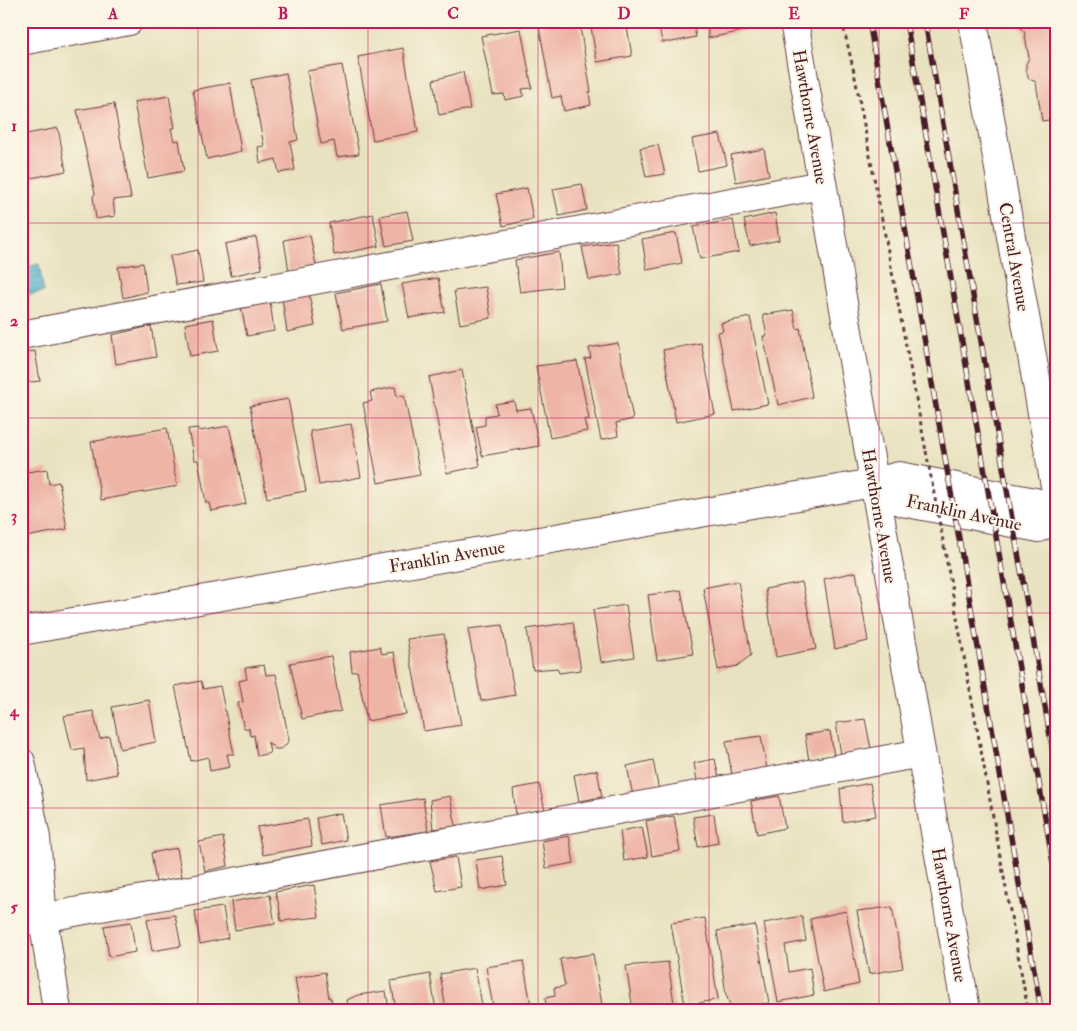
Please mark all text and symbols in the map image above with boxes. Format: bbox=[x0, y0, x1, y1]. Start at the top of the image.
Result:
text: A bbox=[107, 4, 119, 24]
text: B bbox=[278, 4, 288, 24]
text: C bbox=[447, 4, 459, 24]
text: D bbox=[617, 4, 631, 24]
text: E bbox=[788, 4, 800, 24]
text: F bbox=[959, 4, 969, 24]
street label: Hawthorne Avenue bbox=[787, 48, 833, 187]
text: 1 bbox=[11, 116, 17, 136]
street label: Central Avenue bbox=[993, 201, 1035, 314]
text: 2 bbox=[10, 311, 18, 331]
street label: Hawthorne Avenue bbox=[856, 447, 902, 586]
street label: Franklin Avenue bbox=[904, 490, 1024, 537]
text: 3 bbox=[11, 506, 17, 526]
street label: Franklin Avenue bbox=[387, 535, 507, 579]
text: 4 bbox=[9, 701, 20, 721]
street label: Hawthorne Avenue bbox=[926, 846, 972, 985]
text: 5 bbox=[10, 897, 18, 917]

